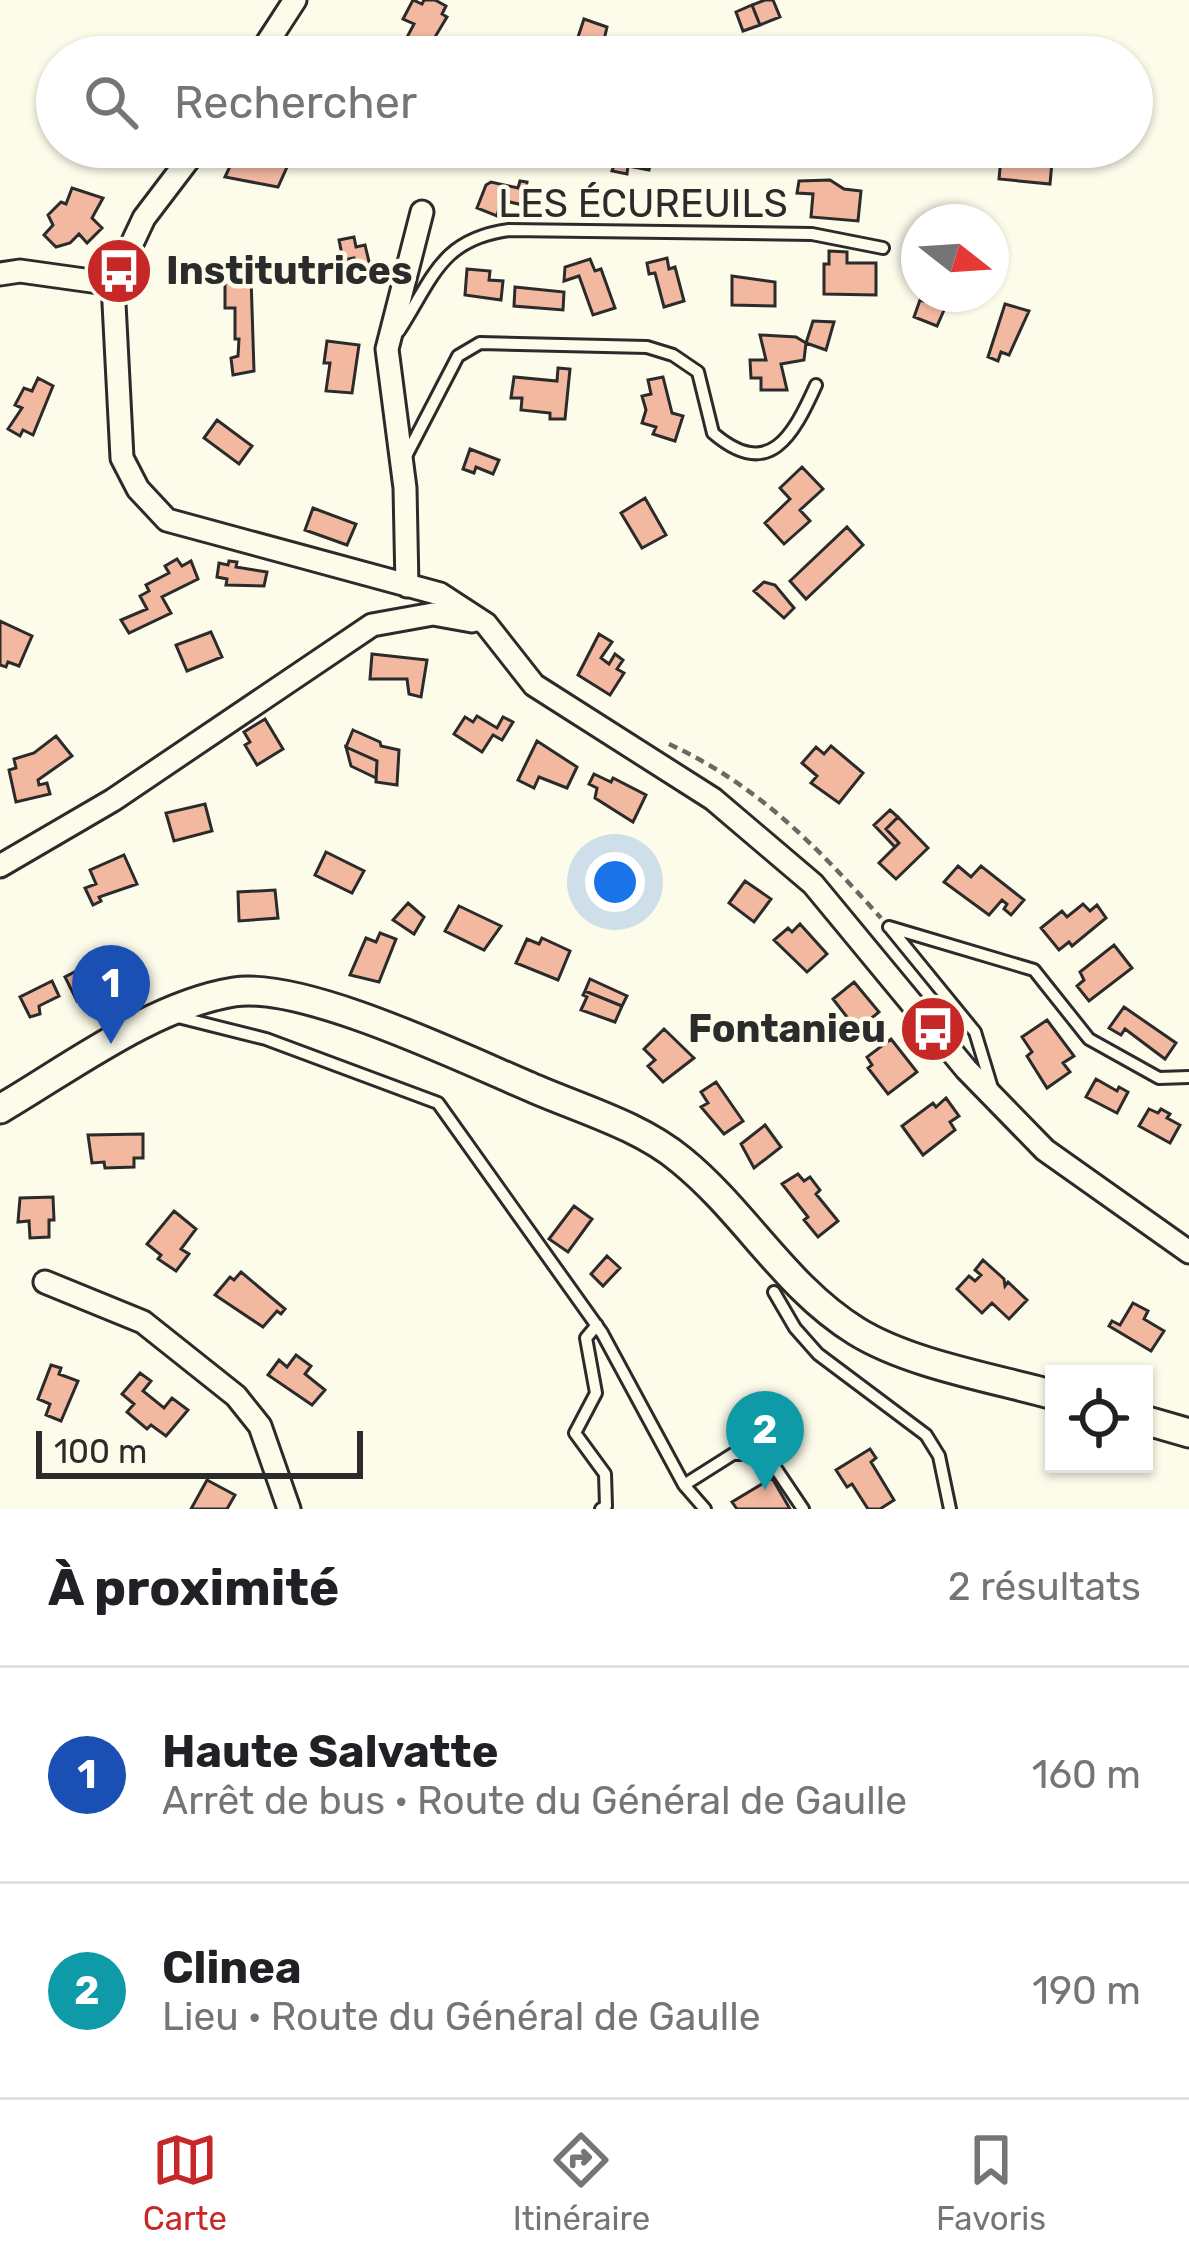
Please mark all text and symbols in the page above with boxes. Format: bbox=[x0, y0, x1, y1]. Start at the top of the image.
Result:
search box bbox=[36, 36, 1153, 168]
icon: search bbox=[78, 69, 144, 135]
text: Rechercher bbox=[174, 76, 417, 129]
street label: LES ÉCUREUILS bbox=[498, 181, 788, 227]
north arrow bbox=[901, 204, 1009, 312]
bus stop icon: Institutrices bbox=[84, 236, 154, 306]
place label: Institutrices bbox=[166, 248, 413, 294]
your location bbox=[585, 852, 645, 912]
pin: 1 bbox=[72, 945, 150, 1044]
bus stop icon: Fontanieu bbox=[898, 994, 968, 1064]
place label: Fontanieu bbox=[688, 1006, 886, 1052]
map controls bbox=[1045, 1365, 1153, 1473]
button: locate bbox=[1045, 1365, 1153, 1473]
pin: 2 bbox=[726, 1391, 804, 1490]
scale bar bbox=[36, 1425, 363, 1478]
text: 100 m bbox=[54, 1432, 147, 1471]
text: À proximité bbox=[48, 1557, 339, 1618]
text: 2 résultats bbox=[948, 1564, 1141, 1610]
text: Haute Salvatte bbox=[162, 1725, 498, 1778]
text: 1 bbox=[77, 1752, 97, 1798]
text: 160 m bbox=[1032, 1752, 1141, 1798]
text: Arrêt de bus · Route du Général de Gaulle bbox=[162, 1778, 907, 1824]
text: Clinea bbox=[162, 1941, 302, 1994]
text: 2 bbox=[74, 1968, 100, 2014]
text: 190 m bbox=[1032, 1968, 1141, 2014]
text: Lieu · Route du Général de Gaulle bbox=[162, 1994, 761, 2040]
tab: Carte bbox=[143, 2127, 227, 2238]
tab: Itinéraire bbox=[513, 2127, 650, 2238]
tab: Favoris bbox=[936, 2127, 1046, 2238]

